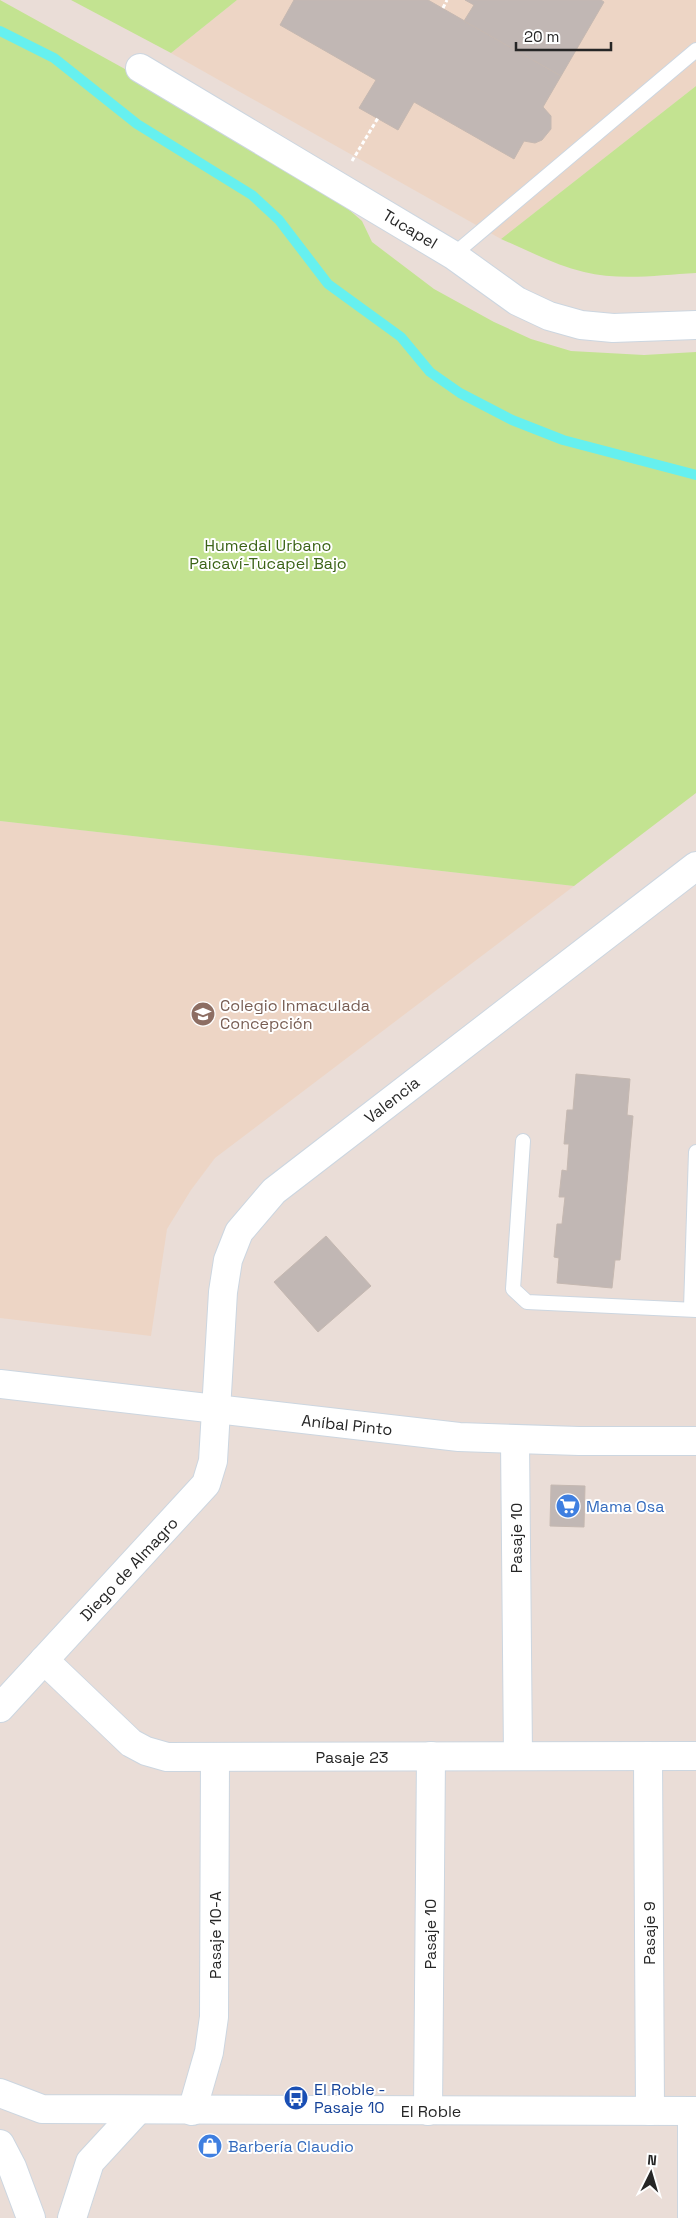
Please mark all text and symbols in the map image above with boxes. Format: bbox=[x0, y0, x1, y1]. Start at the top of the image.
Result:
scale bar bbox=[516, 20, 611, 52]
text: 20 m bbox=[524, 27, 559, 46]
street label: Tucapel bbox=[379, 204, 441, 254]
park label: Humedal Urbano Paicaví-Tucapel Bajo bbox=[189, 535, 347, 574]
place label: Colegio Inmaculada Concepción bbox=[220, 995, 370, 1034]
school or university icon: Colegio Inmaculada Concepción bbox=[190, 1001, 216, 1027]
street label: Valencia bbox=[360, 1072, 424, 1128]
street label: Aníbal Pinto bbox=[300, 1410, 394, 1440]
supermarket icon: Mama Osa bbox=[555, 1493, 581, 1519]
place label: Mama Osa bbox=[586, 1496, 664, 1517]
street label: Pasaje 10 bbox=[506, 1503, 527, 1573]
street label: Diego de Almagro bbox=[75, 1513, 183, 1625]
street label: Pasaje 23 bbox=[316, 1747, 388, 1768]
street label: Pasaje 10-A bbox=[205, 1891, 226, 1979]
street label: Pasaje 10 bbox=[420, 1899, 441, 1969]
street label: Pasaje 9 bbox=[639, 1901, 660, 1965]
place label: El Roble - Pasaje 10 bbox=[314, 2079, 386, 2118]
bus stop icon: El Roble - Pasaje 10 bbox=[283, 2085, 309, 2111]
street label: El Roble bbox=[401, 2101, 461, 2122]
shop icon: Barbería Claudio bbox=[197, 2133, 223, 2159]
place label: Barbería Claudio bbox=[228, 2136, 354, 2157]
north arrow bbox=[626, 2148, 676, 2198]
text: N bbox=[647, 2151, 658, 2169]

